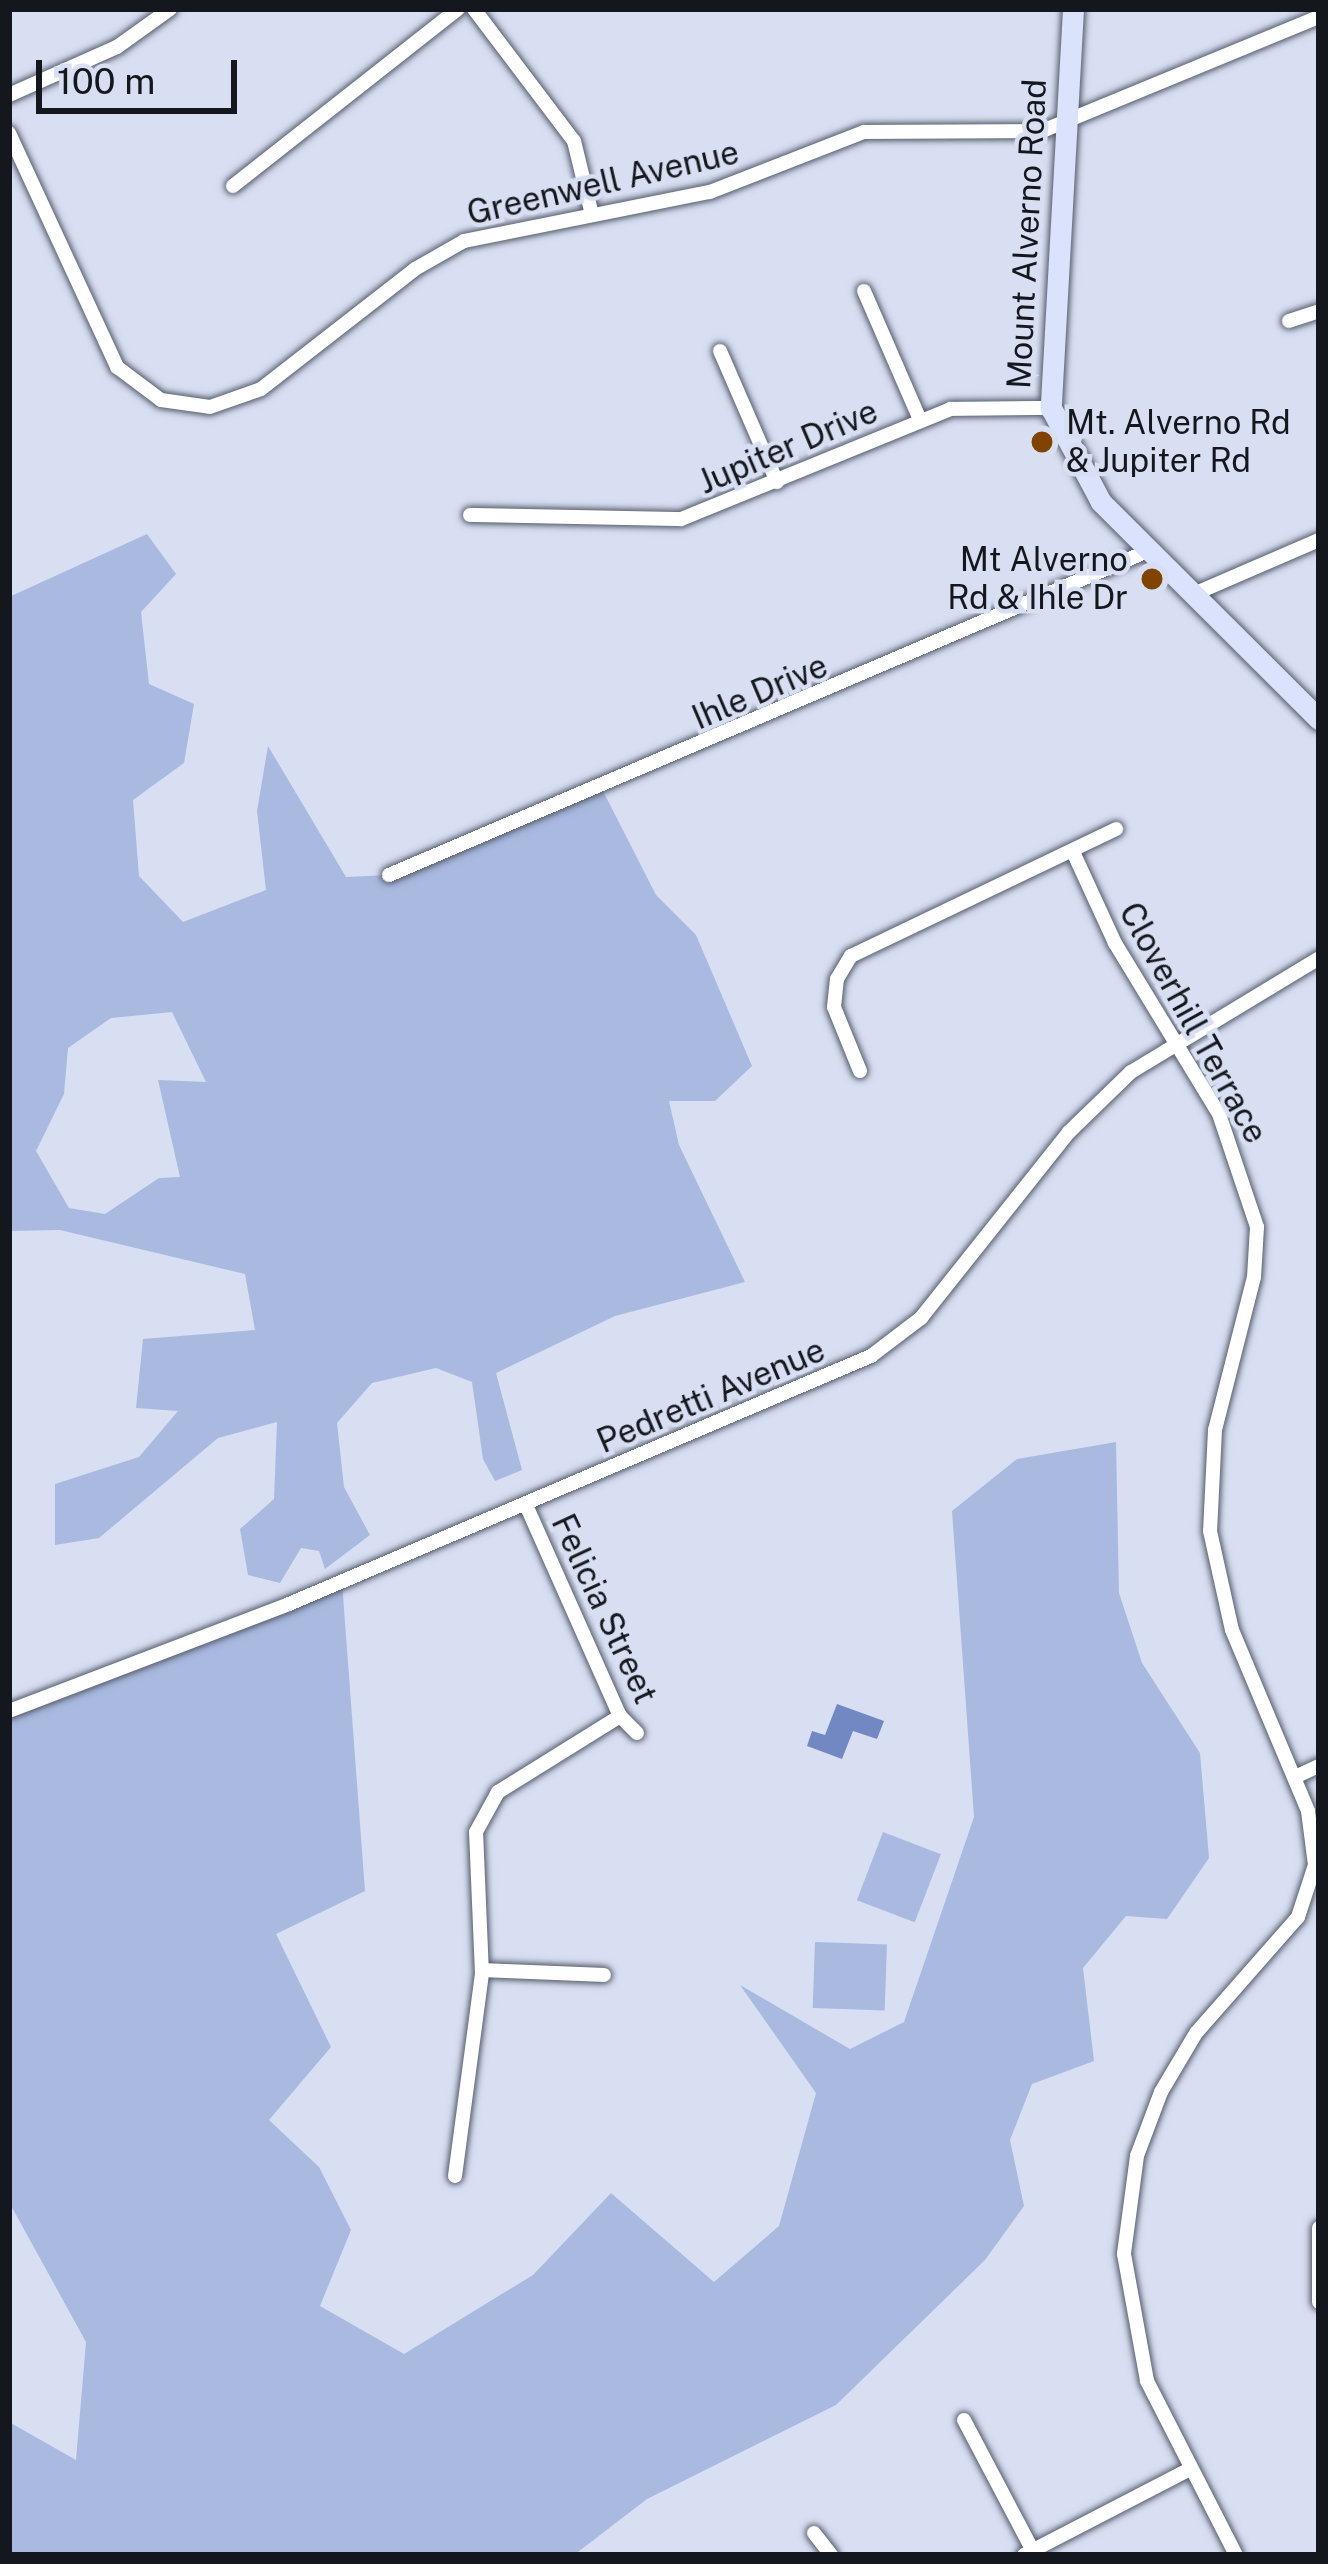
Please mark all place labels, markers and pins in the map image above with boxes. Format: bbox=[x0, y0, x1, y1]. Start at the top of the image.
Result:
place label: Mt. Alverno Rd & Jupiter Rd bbox=[1066, 403, 1291, 481]
marker: Mt. Alverno Rd & Jupiter Rd bbox=[1029, 429, 1055, 455]
place label: Mt Alverno Rd & Ihle Dr bbox=[947, 540, 1128, 618]
marker: Mt Alverno Rd & Ihle Dr bbox=[1139, 566, 1165, 592]

